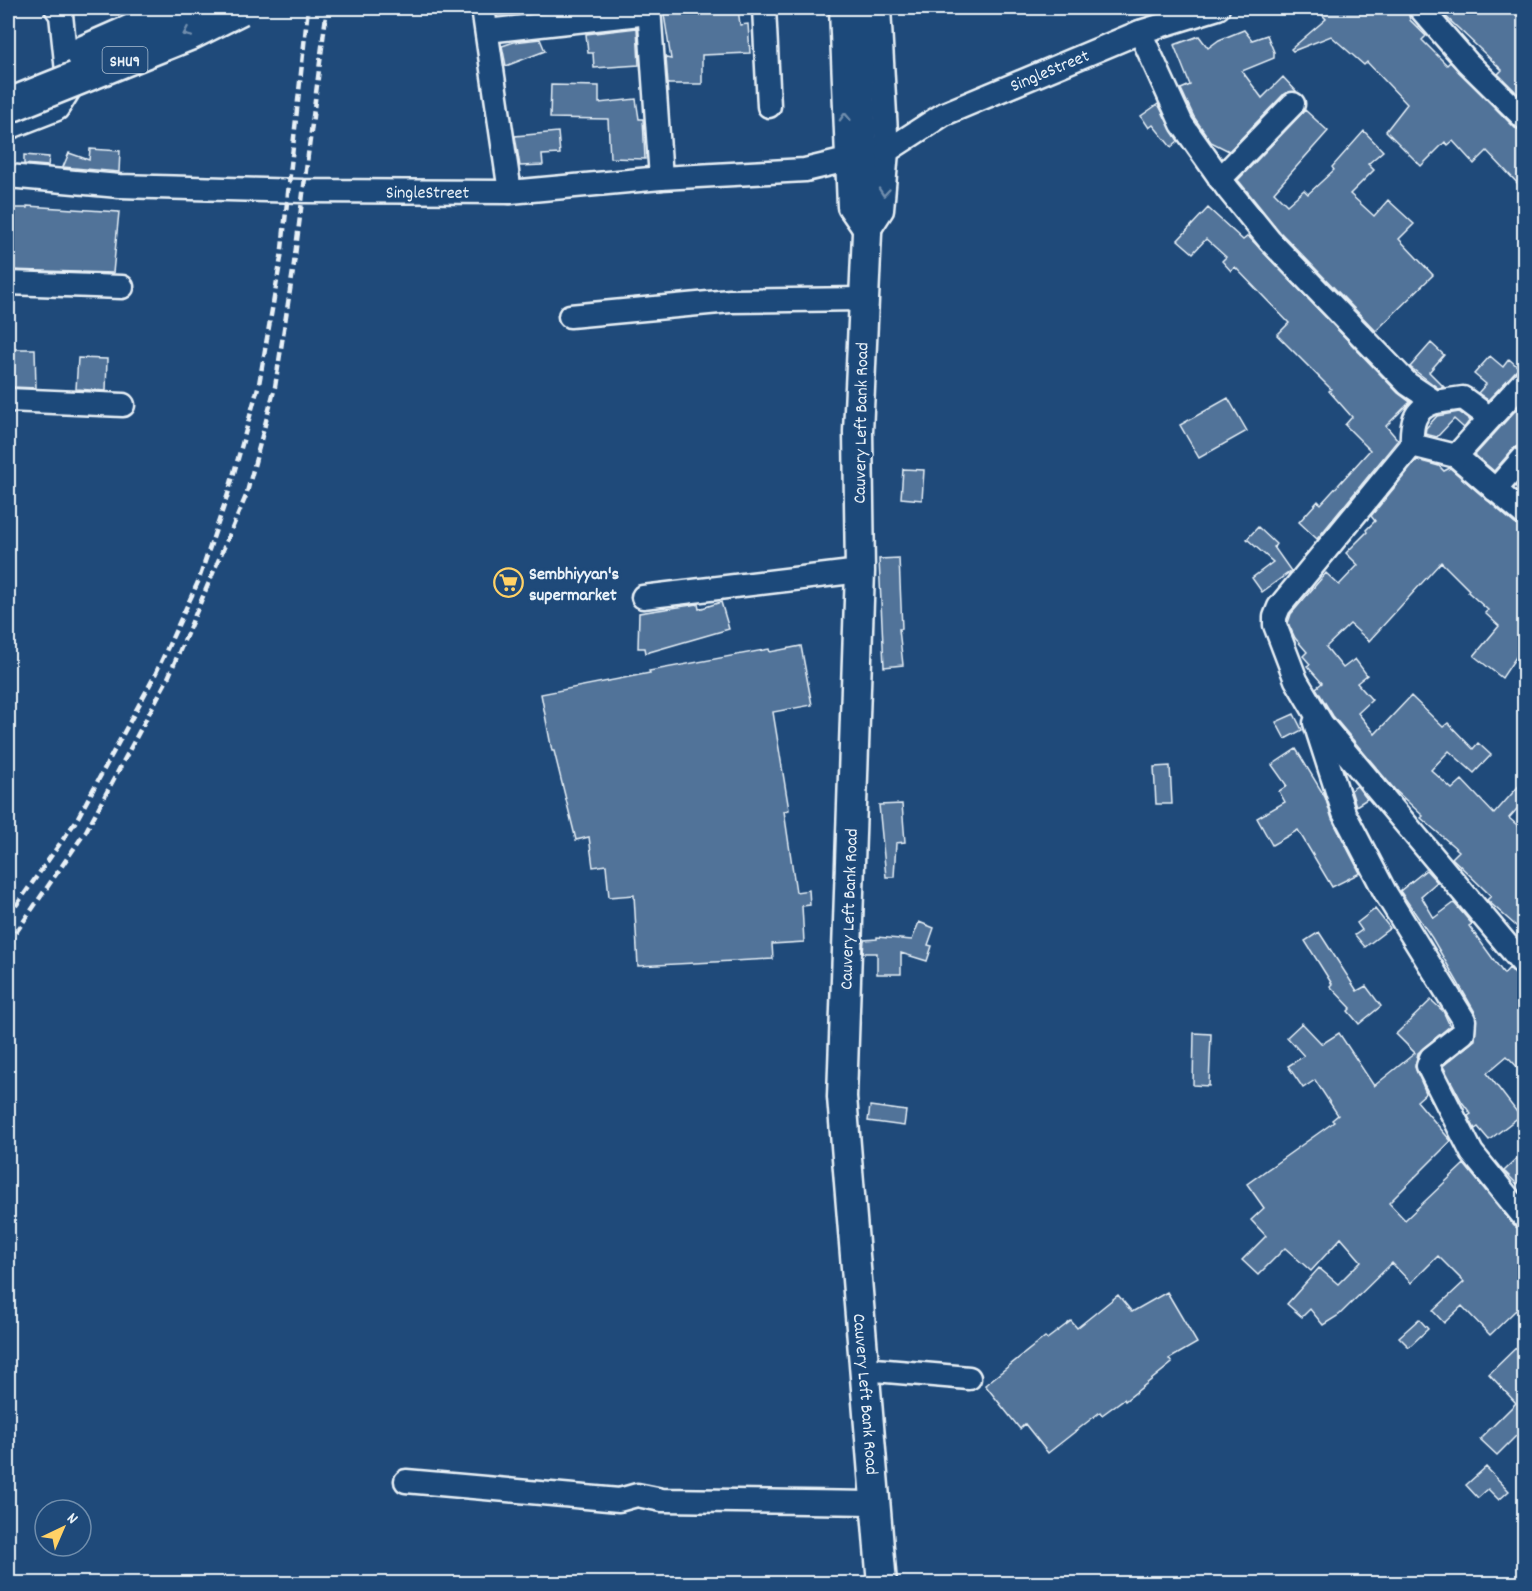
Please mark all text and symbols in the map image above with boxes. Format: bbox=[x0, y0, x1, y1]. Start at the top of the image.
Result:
one-way arrow bbox=[183, 26, 194, 38]
street label: SingleStreet bbox=[1007, 45, 1094, 100]
road number: SHU9 bbox=[102, 47, 148, 73]
one-way arrow bbox=[839, 113, 851, 122]
street label: SingleStreet bbox=[386, 181, 470, 207]
one-way arrow bbox=[878, 187, 891, 196]
street label: Cauvery Left Bank Road bbox=[849, 342, 876, 504]
place label: Sembhiyyan's supermarket bbox=[529, 563, 619, 609]
supermarket icon: Sembhiyyan's supermarket bbox=[492, 567, 524, 599]
street label: Cauvery Left Bank Road bbox=[835, 828, 866, 990]
street label: Cauvery Left Bank Road bbox=[845, 1313, 883, 1476]
north arrow bbox=[33, 1498, 93, 1558]
text: N bbox=[61, 1508, 83, 1530]

